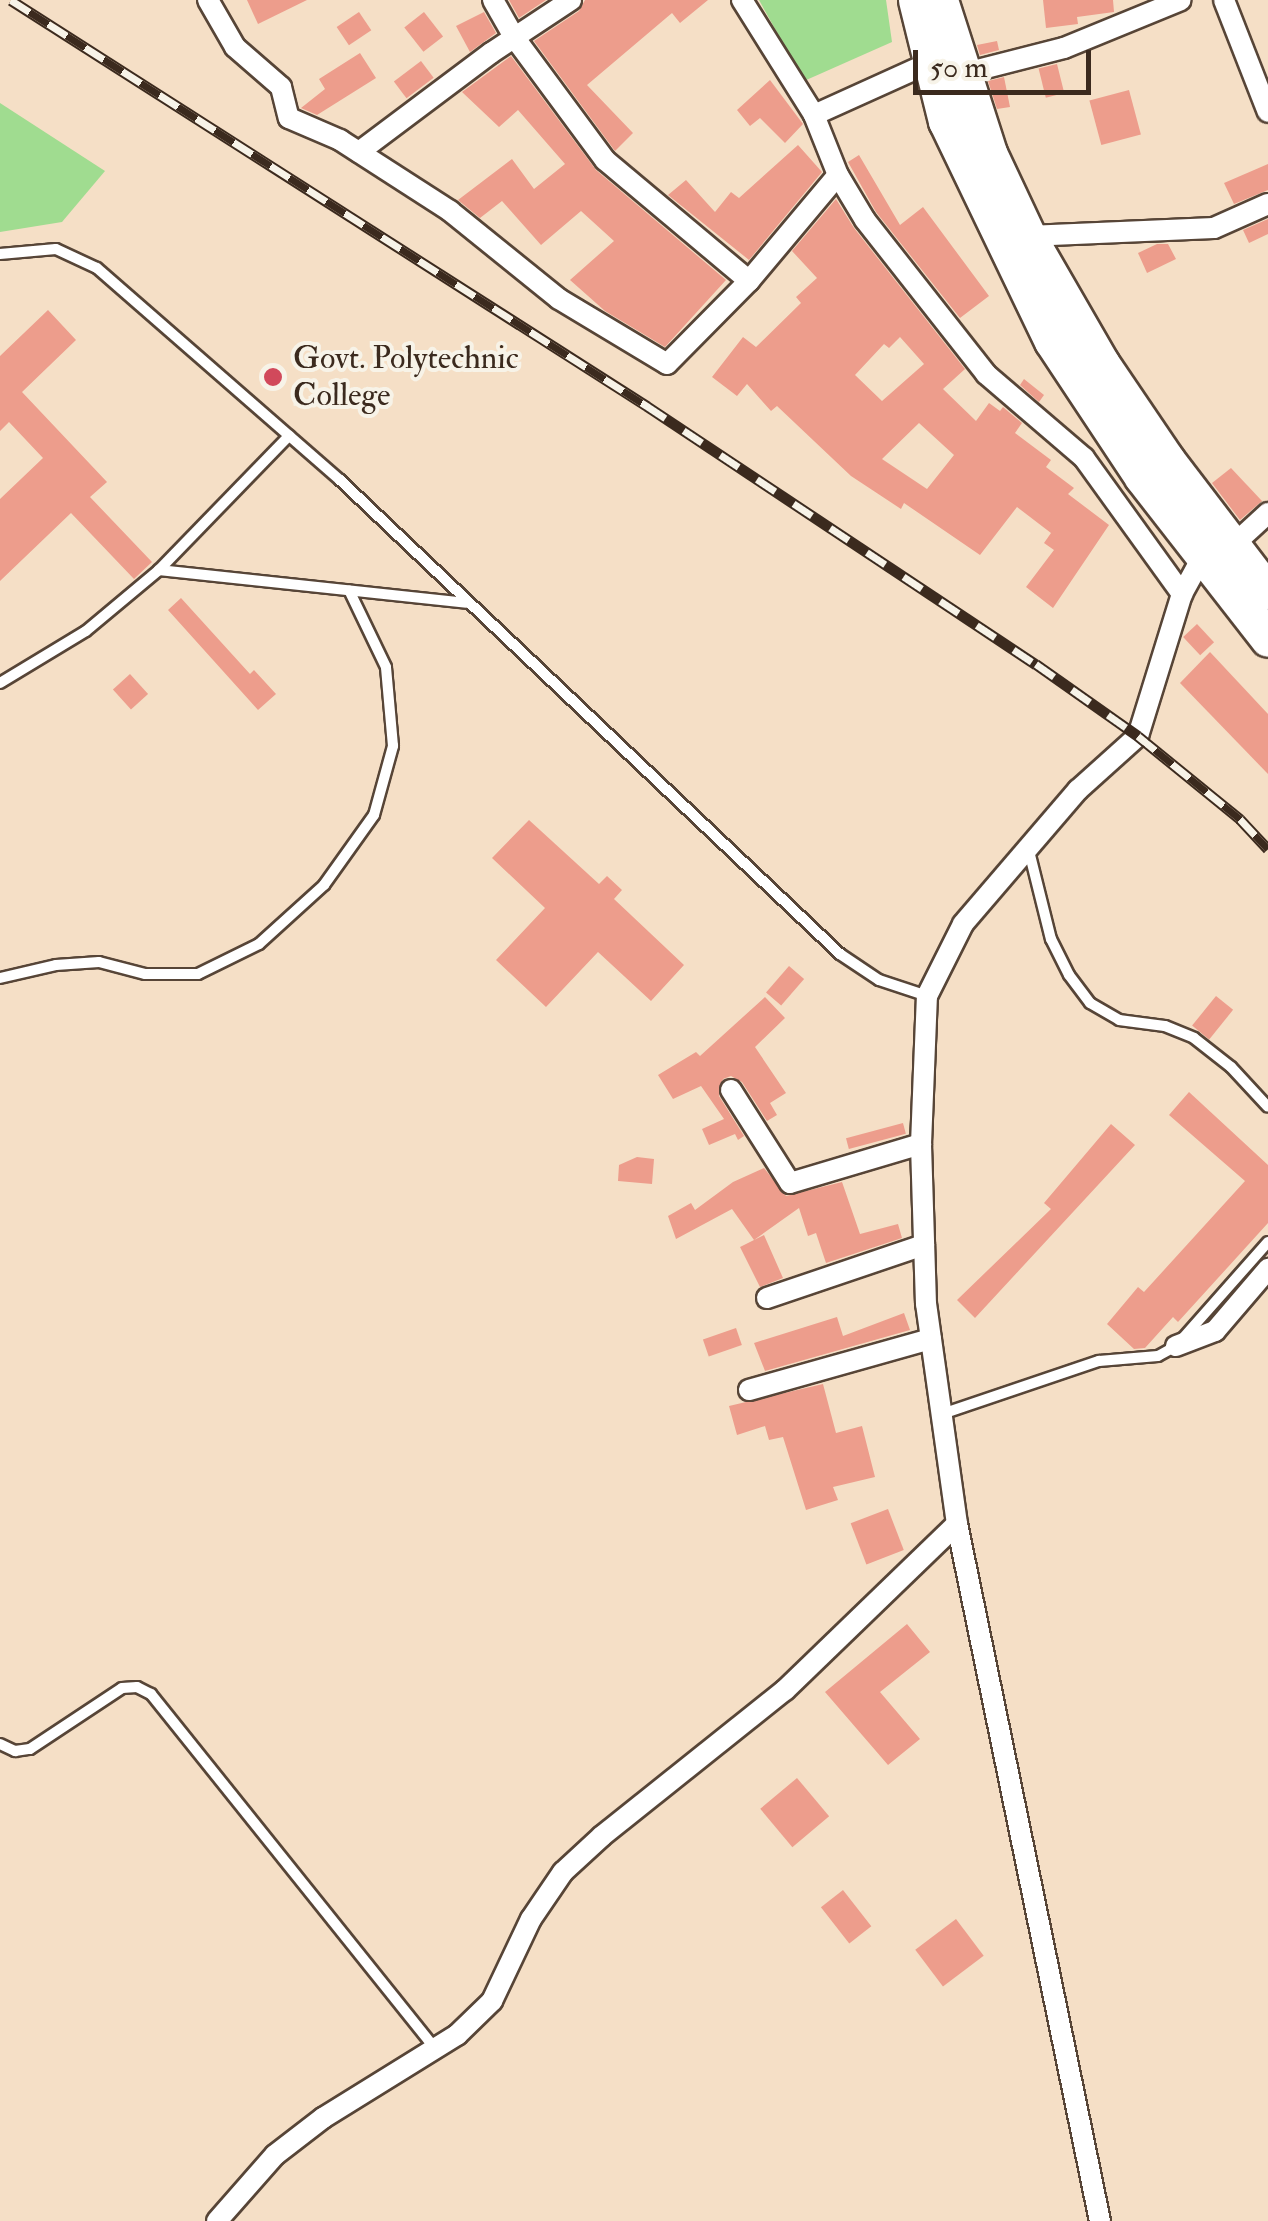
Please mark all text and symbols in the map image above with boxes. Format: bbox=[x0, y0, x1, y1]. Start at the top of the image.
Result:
scale bar bbox=[918, 30, 1096, 92]
text: 50 m bbox=[930, 49, 988, 86]
place label: Govt. Polytechnic College bbox=[293, 340, 519, 415]
marker: Govt. Polytechnic College bbox=[262, 366, 284, 388]

